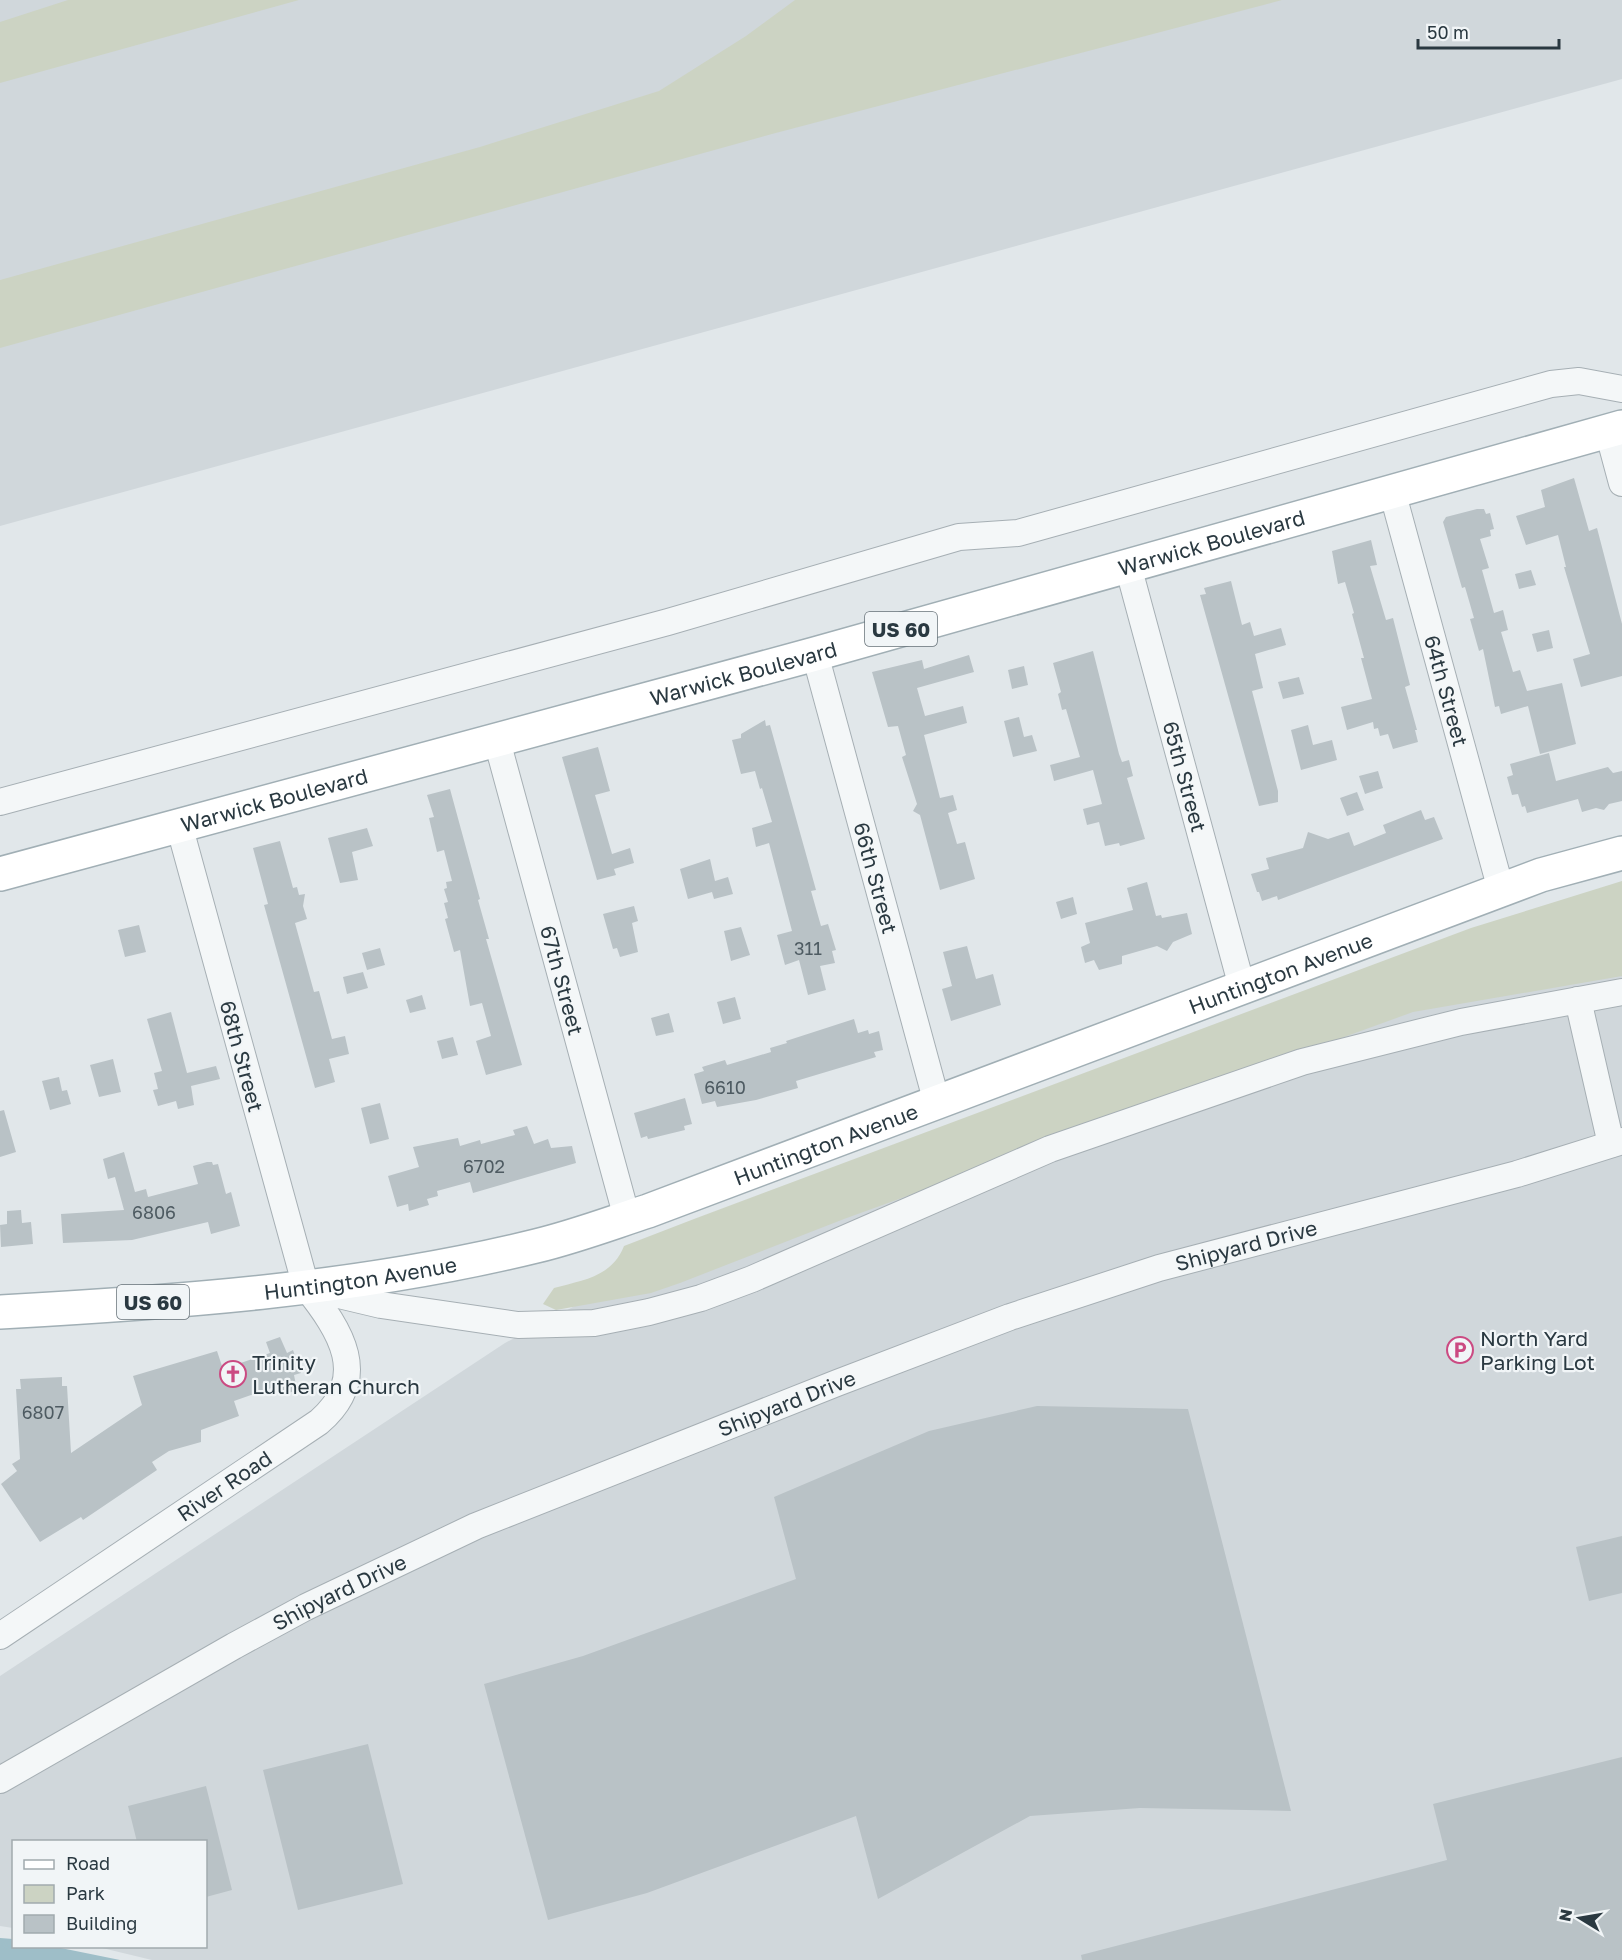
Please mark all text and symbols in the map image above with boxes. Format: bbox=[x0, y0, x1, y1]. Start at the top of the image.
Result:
scale bar bbox=[1418, 12, 1559, 50]
text: 50 m bbox=[1427, 21, 1469, 43]
street label: Warwick Boulevard bbox=[1115, 504, 1308, 581]
road number: US 60 bbox=[865, 612, 937, 646]
street label: 64th Street bbox=[1419, 632, 1474, 749]
street label: Warwick Boulevard bbox=[647, 635, 840, 711]
street label: 65th Street bbox=[1158, 718, 1212, 835]
street label: Warwick Boulevard bbox=[178, 762, 371, 838]
street label: 66th Street bbox=[848, 819, 903, 936]
street label: 67th Street bbox=[535, 923, 590, 1038]
street label: Huntington Avenue bbox=[1185, 927, 1376, 1019]
house number: 311 bbox=[794, 937, 822, 959]
street label: 68th Street bbox=[215, 997, 269, 1115]
house number: 6610 bbox=[704, 1076, 746, 1098]
street label: Huntington Avenue bbox=[730, 1098, 921, 1191]
house number: 6702 bbox=[463, 1155, 505, 1177]
house number: 6806 bbox=[132, 1201, 176, 1223]
street label: Shipyard Drive bbox=[1172, 1214, 1320, 1276]
street label: Huntington Avenue bbox=[262, 1251, 459, 1305]
road number: US 60 bbox=[117, 1285, 189, 1319]
place label: North Yard Parking Lot bbox=[1480, 1325, 1595, 1375]
parking icon: North Yard Parking Lot bbox=[1445, 1335, 1475, 1365]
place label: Trinity Lutheran Church bbox=[252, 1349, 420, 1399]
church icon: Trinity Lutheran Church bbox=[218, 1359, 248, 1389]
street label: Shipyard Drive bbox=[714, 1364, 859, 1442]
house number: 6807 bbox=[22, 1401, 64, 1423]
street label: River Road bbox=[172, 1445, 276, 1527]
street label: Shipyard Drive bbox=[268, 1548, 410, 1636]
legend bbox=[12, 1840, 207, 1948]
text: Road bbox=[66, 1852, 110, 1874]
text: Park bbox=[66, 1882, 105, 1904]
north arrow bbox=[1550, 1888, 1610, 1948]
text: N bbox=[1554, 1907, 1576, 1923]
text: Building bbox=[66, 1912, 137, 1934]

